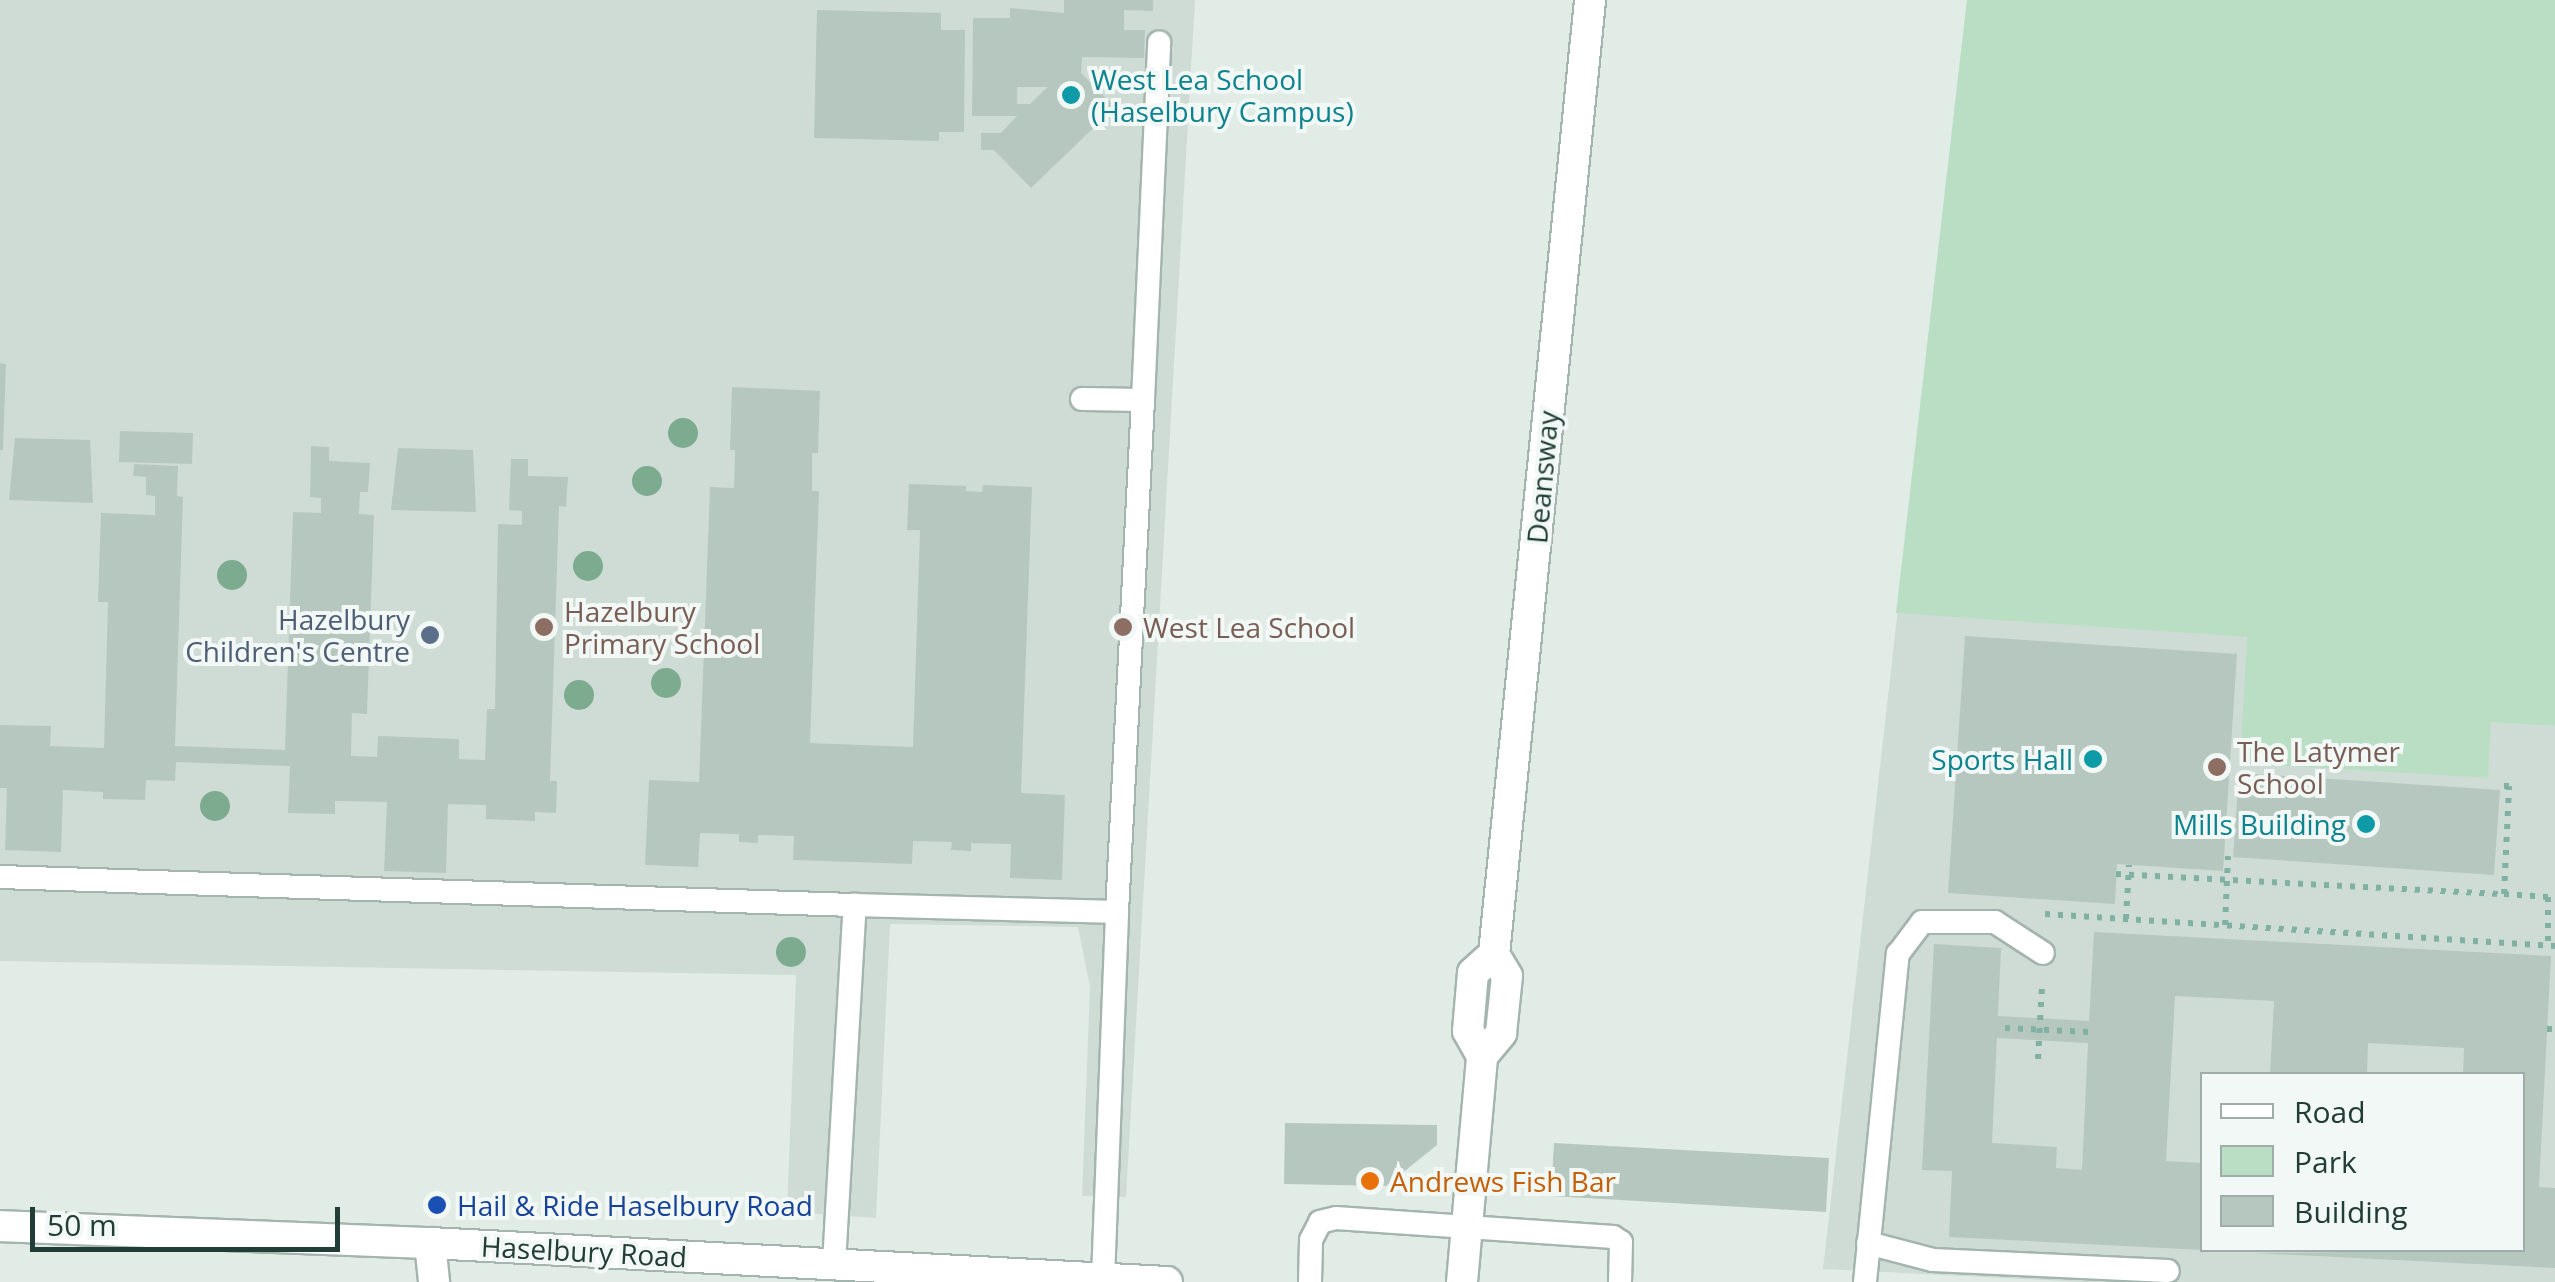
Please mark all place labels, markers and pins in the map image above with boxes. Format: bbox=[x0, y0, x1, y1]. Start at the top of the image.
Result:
place label: West Lea School (Haselbury Campus) bbox=[1091, 62, 1354, 128]
marker: West Lea School (Haselbury Campus) bbox=[1060, 84, 1082, 106]
place label: Hazelbury Primary School bbox=[564, 594, 760, 660]
place label: Hazelbury Children's Centre bbox=[185, 602, 410, 668]
place label: West Lea School bbox=[1143, 610, 1355, 644]
marker: Hazelbury Primary School bbox=[533, 616, 555, 638]
marker: West Lea School bbox=[1112, 616, 1134, 638]
marker: Hazelbury Children's Centre bbox=[419, 624, 441, 646]
place label: The Latymer School bbox=[2237, 734, 2400, 800]
place label: Sports Hall bbox=[1931, 742, 2073, 776]
marker: Sports Hall bbox=[2082, 748, 2104, 770]
marker: The Latymer School bbox=[2206, 756, 2228, 778]
place label: Mills Building bbox=[2173, 807, 2346, 841]
marker: Mills Building bbox=[2355, 813, 2377, 835]
place label: Andrews Fish Bar bbox=[1390, 1164, 1616, 1198]
marker: Andrews Fish Bar bbox=[1359, 1170, 1381, 1192]
place label: Hail & Ride Haselbury Road bbox=[457, 1188, 813, 1222]
marker: Hail & Ride Haselbury Road bbox=[426, 1194, 448, 1216]

